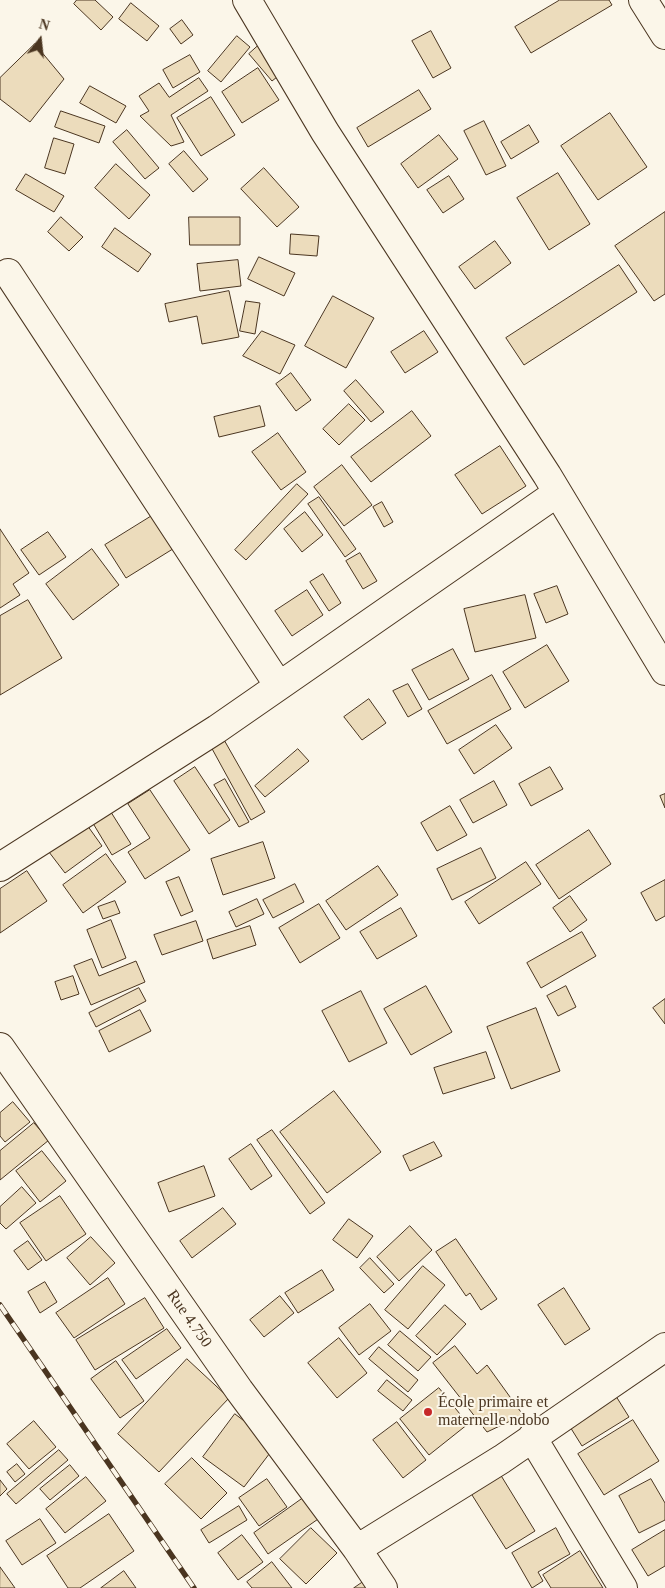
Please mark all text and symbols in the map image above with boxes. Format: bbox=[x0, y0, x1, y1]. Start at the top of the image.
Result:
north arrow bbox=[15, 15, 65, 65]
text: N bbox=[37, 16, 51, 34]
street label: Rue 4.750 bbox=[162, 1287, 216, 1351]
place label: École primaire et maternelle ndobo bbox=[438, 1393, 550, 1431]
marker: École primaire et maternelle ndobo bbox=[422, 1406, 434, 1418]

